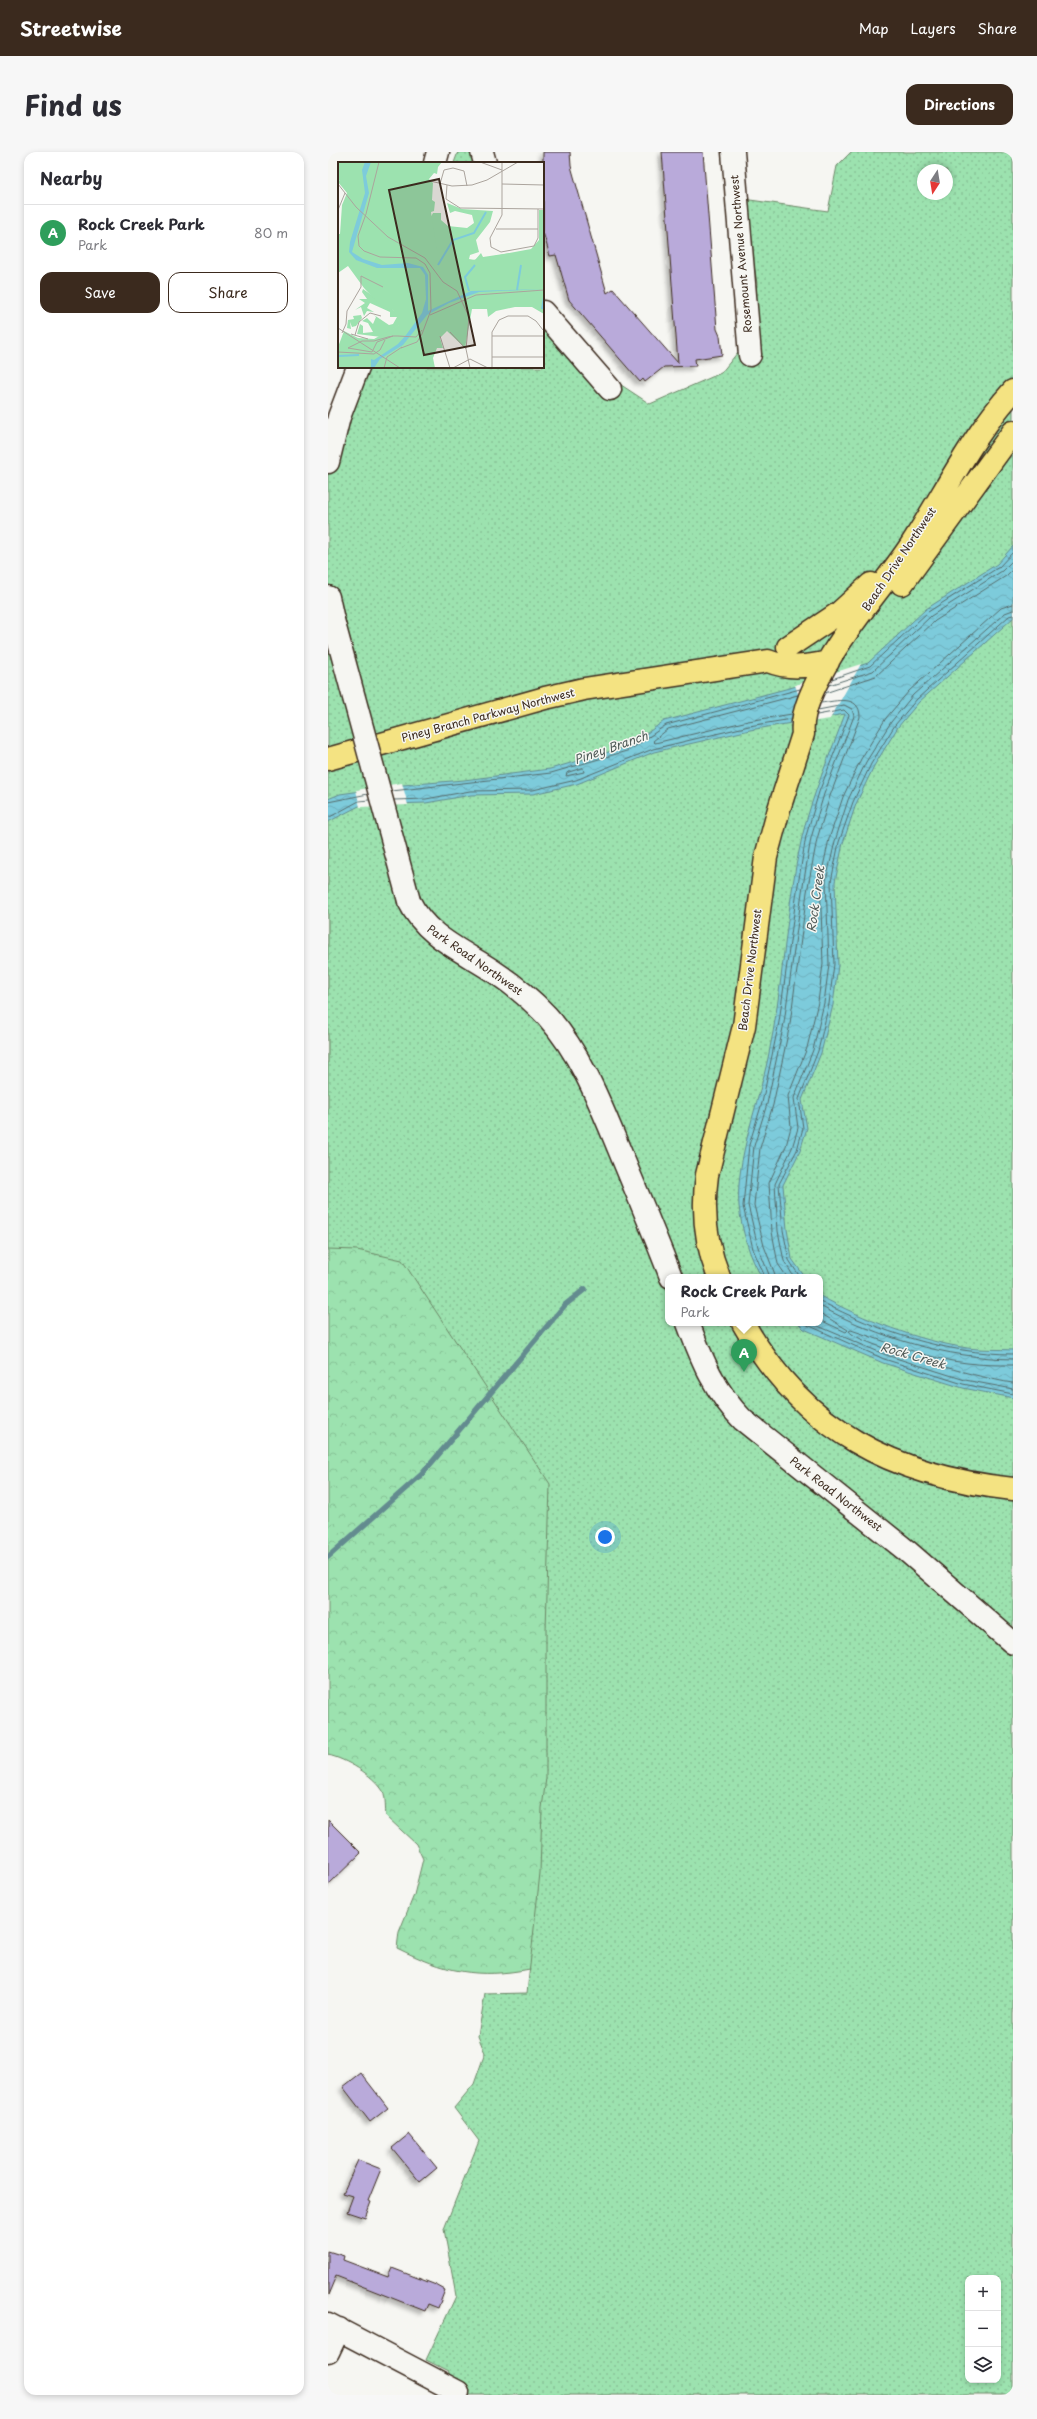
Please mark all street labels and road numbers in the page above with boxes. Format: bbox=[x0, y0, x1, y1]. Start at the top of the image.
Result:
street label: Rosemount Avenue Northwest bbox=[725, 174, 756, 334]
street label: Beach Drive Northwest bbox=[857, 503, 940, 614]
street label: Piney Branch Parkway Northwest bbox=[399, 683, 577, 746]
street label: Beach Drive Northwest bbox=[734, 908, 765, 1032]
street label: Park Road Northwest bbox=[424, 920, 527, 999]
street label: Park Road Northwest bbox=[786, 1452, 887, 1536]

